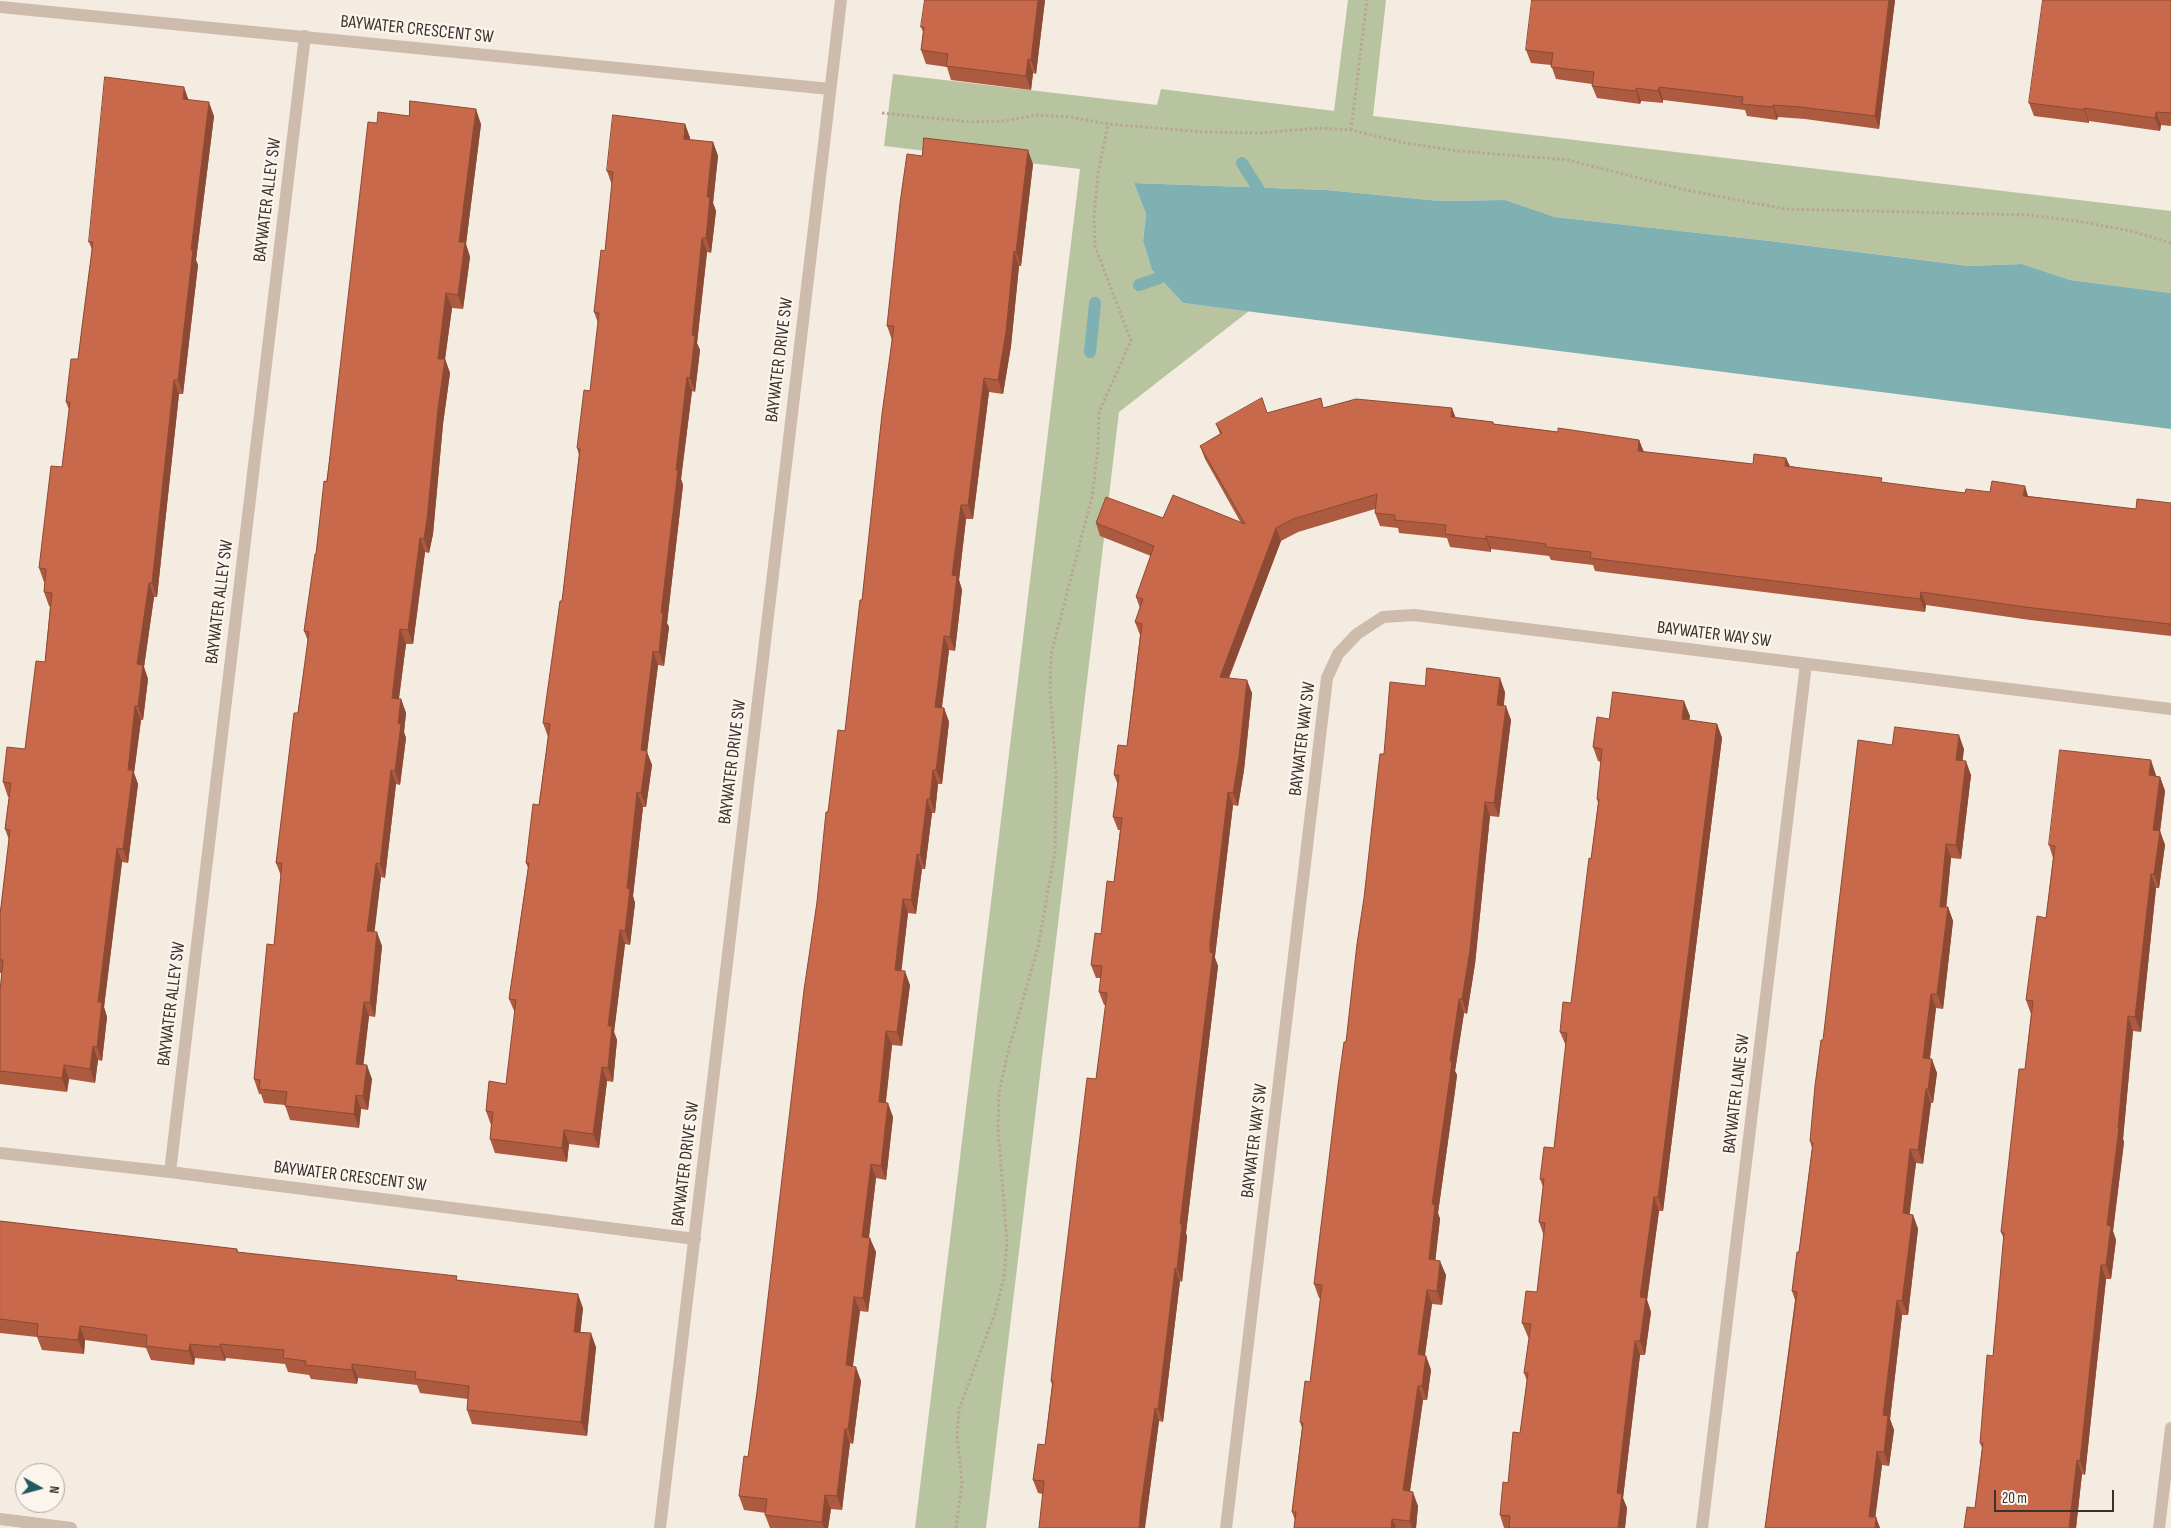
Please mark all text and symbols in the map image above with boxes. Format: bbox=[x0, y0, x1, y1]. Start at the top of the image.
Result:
street label: BAYWATER CRESCENT SW bbox=[339, 11, 495, 49]
street label: BAYWATER ALLEY SW bbox=[250, 137, 286, 263]
street label: BAYWATER DRIVE SW bbox=[762, 297, 798, 423]
street label: BAYWATER ALLEY SW bbox=[202, 539, 238, 665]
street label: BAYWATER WAY SW bbox=[1656, 617, 1772, 653]
street label: BAYWATER WAY SW bbox=[1285, 681, 1321, 797]
street label: BAYWATER DRIVE SW bbox=[715, 699, 751, 825]
street label: BAYWATER ALLEY SW bbox=[154, 941, 190, 1067]
street label: BAYWATER LANE SW bbox=[1719, 1033, 1755, 1155]
street label: BAYWATER WAY SW bbox=[1237, 1083, 1273, 1199]
street label: BAYWATER DRIVE SW bbox=[668, 1101, 704, 1227]
street label: BAYWATER CRESCENT SW bbox=[272, 1157, 428, 1197]
north arrow bbox=[15, 1463, 65, 1513]
scale bar bbox=[1996, 1480, 2116, 1512]
text: N bbox=[46, 1485, 63, 1495]
text: 20 m bbox=[2002, 1489, 2027, 1508]

